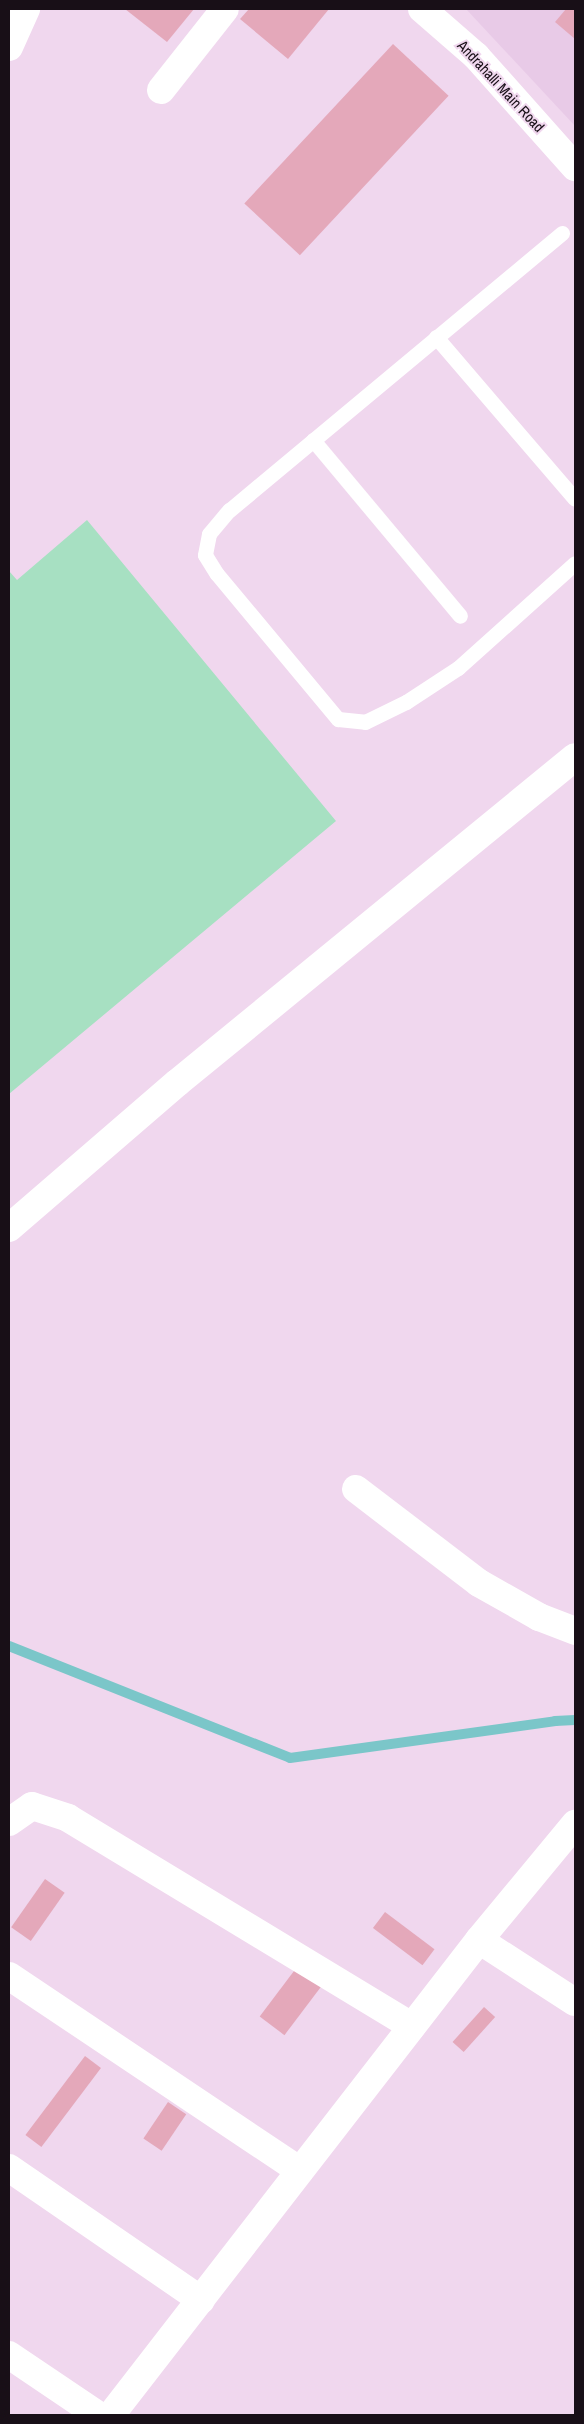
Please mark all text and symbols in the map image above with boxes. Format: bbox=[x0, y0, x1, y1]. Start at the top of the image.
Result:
street label: Andrahalli Main Road bbox=[454, 36, 548, 136]

